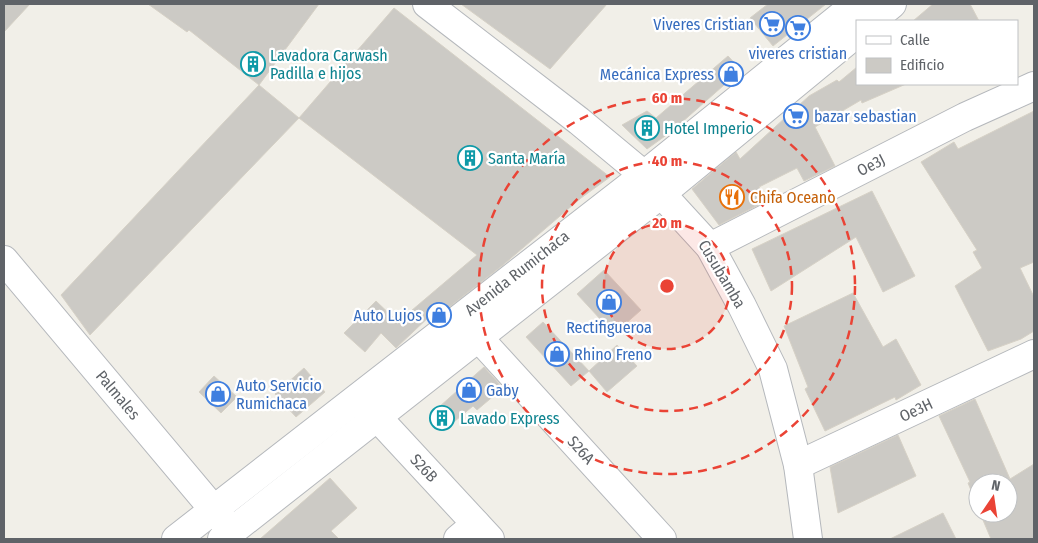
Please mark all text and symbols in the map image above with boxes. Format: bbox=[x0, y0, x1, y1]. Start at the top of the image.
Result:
supermarket icon: Viveres Cristian bbox=[759, 11, 785, 37]
place label: Viveres Cristian bbox=[653, 15, 754, 34]
supermarket icon: viveres cristian bbox=[785, 15, 811, 41]
legend bbox=[856, 20, 1018, 85]
text: Calle bbox=[900, 31, 930, 49]
place label: viveres cristian bbox=[749, 44, 847, 63]
place label: Lavadora Carwash Padilla e hijos bbox=[270, 46, 388, 83]
building icon: Lavadora Carwash Padilla e hijos bbox=[240, 51, 266, 77]
text: Edificio bbox=[900, 56, 945, 74]
shop icon: Mecánica Express bbox=[718, 61, 744, 87]
place label: Mecánica Express bbox=[600, 65, 714, 84]
text: 60 m bbox=[652, 89, 682, 107]
supermarket icon: bazar sebastian bbox=[783, 103, 809, 129]
place label: bazar sebastian bbox=[814, 107, 917, 126]
building icon: Hotel Imperio bbox=[634, 115, 660, 141]
place label: Hotel Imperio bbox=[664, 119, 754, 138]
building icon: Santa María bbox=[457, 145, 483, 171]
place label: Santa María bbox=[488, 149, 566, 168]
street label: Oe3J bbox=[854, 150, 888, 180]
text: 40 m bbox=[652, 152, 682, 170]
restaurant icon: Chifa Oceano bbox=[719, 184, 745, 210]
place label: Chifa Oceano bbox=[750, 188, 836, 207]
text: 20 m bbox=[651, 214, 682, 232]
street label: Avenida Rumichaca bbox=[461, 226, 573, 320]
street label: Cusubamba bbox=[694, 236, 750, 312]
centre of rings bbox=[658, 277, 676, 295]
shop icon: Rectifigueroa bbox=[596, 289, 622, 315]
shop icon: Auto Lujos bbox=[426, 302, 452, 328]
place label: Auto Lujos bbox=[354, 306, 422, 325]
place label: Rectifigueroa bbox=[566, 318, 652, 337]
shop icon: Rhino Freno bbox=[544, 341, 570, 367]
place label: Rhino Freno bbox=[574, 345, 652, 364]
street label: Palmales bbox=[92, 367, 144, 424]
place label: Auto Servicio Rumichaca bbox=[236, 376, 322, 413]
shop icon: Gaby bbox=[456, 377, 482, 403]
shop icon: Auto Servicio Rumichaca bbox=[205, 381, 231, 407]
place label: Gaby bbox=[486, 381, 519, 400]
street label: Oe3H bbox=[896, 394, 936, 426]
building icon: Lavado Express bbox=[429, 405, 455, 431]
place label: Lavado Express bbox=[460, 409, 560, 428]
street label: S26A bbox=[564, 432, 599, 468]
street label: S26B bbox=[406, 450, 442, 486]
north arrow bbox=[968, 473, 1018, 523]
text: N bbox=[990, 477, 1002, 495]

